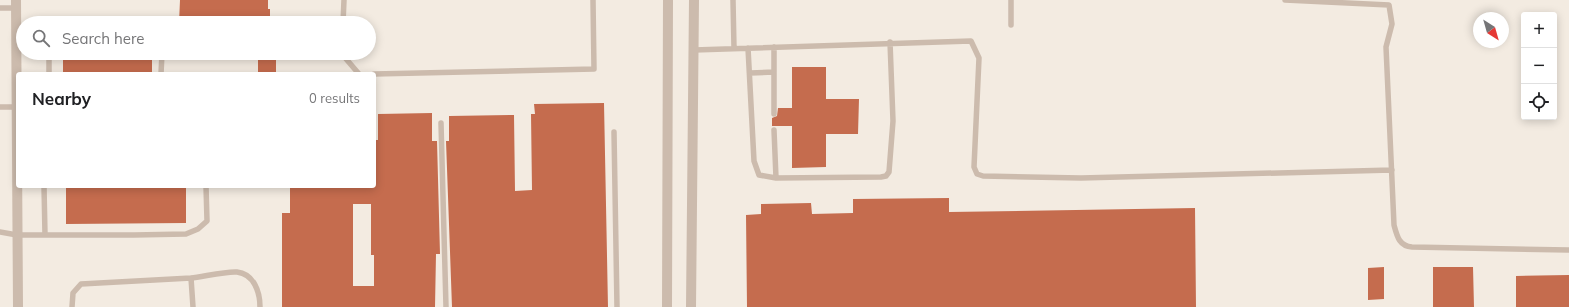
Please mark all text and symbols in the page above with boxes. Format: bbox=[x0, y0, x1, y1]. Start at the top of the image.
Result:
north arrow bbox=[1473, 12, 1509, 48]
map controls bbox=[1521, 12, 1557, 120]
button: + bbox=[1521, 12, 1557, 48]
search box bbox=[16, 16, 376, 60]
icon: search bbox=[30, 27, 52, 49]
text: Search here bbox=[62, 29, 144, 48]
button: − bbox=[1521, 48, 1557, 84]
button: locate bbox=[1521, 84, 1557, 120]
text: Nearby bbox=[32, 88, 91, 109]
text: 0 results bbox=[309, 90, 360, 106]

